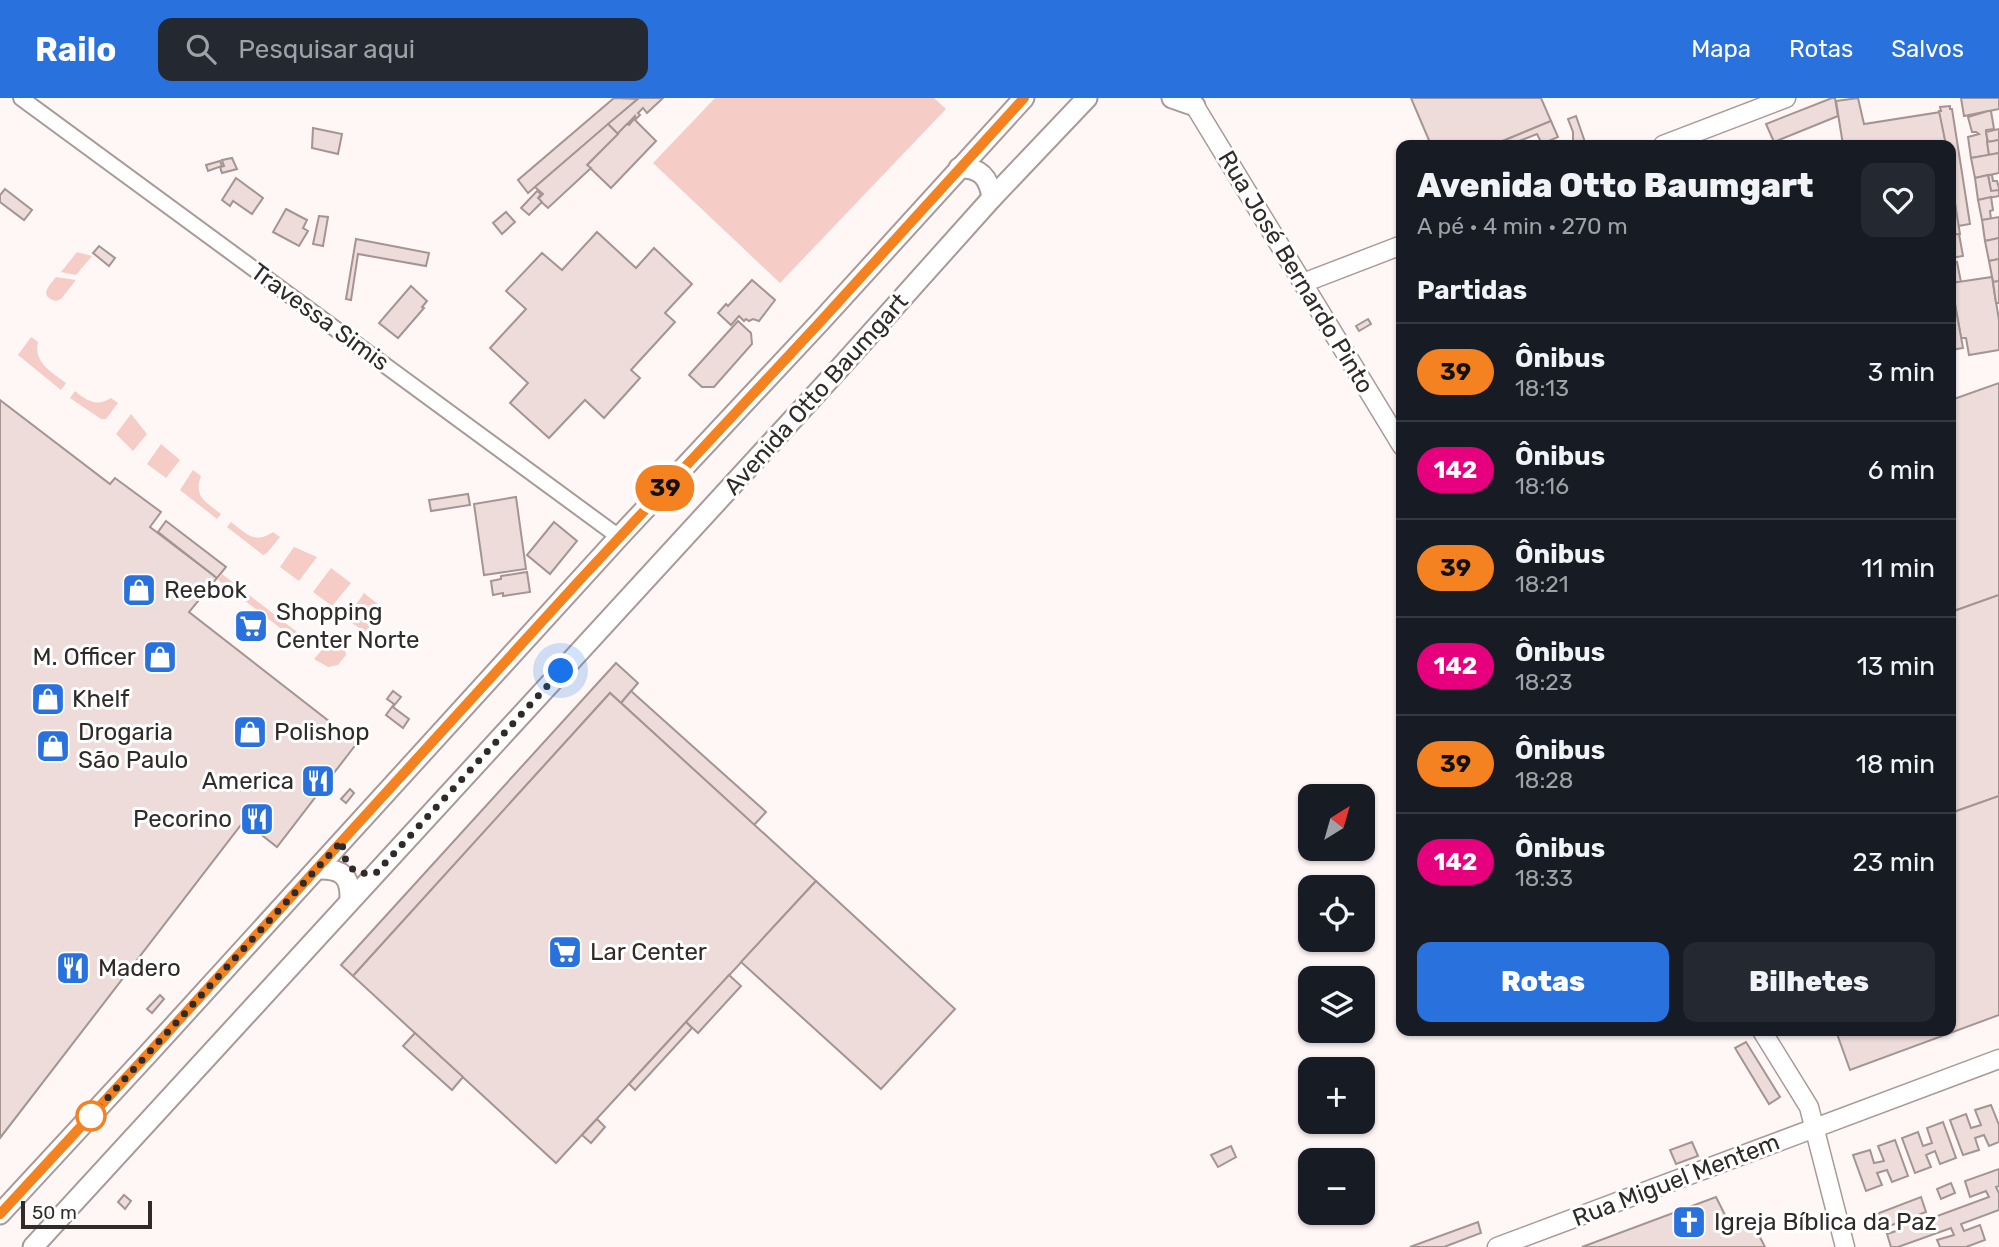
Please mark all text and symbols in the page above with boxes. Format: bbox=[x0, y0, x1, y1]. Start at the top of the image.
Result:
search box bbox=[158, 18, 648, 81]
text: Railo bbox=[35, 30, 116, 69]
icon: search bbox=[182, 30, 220, 68]
text: Pesquisar aqui bbox=[238, 34, 415, 65]
text: Mapa bbox=[1691, 35, 1751, 63]
text: Rotas bbox=[1789, 35, 1853, 63]
text: Salvos bbox=[1891, 35, 1964, 63]
street label: Rua José Bernardo Pinto bbox=[1212, 146, 1380, 398]
button: heart bbox=[1861, 163, 1935, 237]
text: Avenida Otto Baumgart bbox=[1417, 166, 1813, 205]
text: A pé · 4 min · 270 m bbox=[1417, 212, 1628, 240]
street label: Travessa Simis bbox=[245, 258, 395, 376]
text: Partidas bbox=[1417, 275, 1527, 306]
street label: Avenida Otto Baumgart bbox=[718, 288, 914, 500]
text: Ônibus bbox=[1515, 343, 1605, 374]
text: 3 min bbox=[1868, 357, 1935, 388]
text: 39 bbox=[1440, 358, 1471, 386]
text: 18:13 bbox=[1515, 374, 1569, 402]
text: Ônibus bbox=[1515, 441, 1605, 472]
text: 6 min bbox=[1868, 455, 1935, 486]
text: 142 bbox=[1434, 456, 1477, 484]
line badge: 39 bbox=[634, 465, 696, 511]
text: 18:16 bbox=[1515, 472, 1569, 500]
text: 39 bbox=[649, 474, 681, 502]
text: Ônibus bbox=[1515, 539, 1605, 570]
text: 11 min bbox=[1861, 553, 1935, 584]
text: 39 bbox=[1440, 554, 1471, 582]
text: 18:21 bbox=[1515, 570, 1569, 598]
shop icon: Reebok bbox=[120, 571, 158, 609]
place label: Reebok bbox=[164, 576, 248, 604]
place label: Shopping Center Norte bbox=[276, 598, 419, 654]
supermarket icon: Shopping Center Norte bbox=[232, 607, 270, 645]
text: Ônibus bbox=[1515, 637, 1605, 668]
shop icon: M. Officer bbox=[141, 638, 179, 676]
place label: M. Officer bbox=[33, 643, 136, 671]
text: 13 min bbox=[1857, 651, 1935, 682]
text: 142 bbox=[1434, 652, 1477, 680]
your location bbox=[543, 653, 578, 688]
text: 18:23 bbox=[1515, 668, 1573, 696]
shop icon: Khelf bbox=[29, 680, 67, 718]
place label: Khelf bbox=[72, 685, 130, 713]
shop icon: Polishop bbox=[231, 713, 269, 751]
place label: Drogaria São Paulo bbox=[78, 718, 188, 774]
place label: Polishop bbox=[274, 718, 370, 746]
shop icon: Drogaria São Paulo bbox=[34, 727, 72, 765]
text: Ônibus bbox=[1515, 735, 1605, 766]
text: 18 min bbox=[1856, 749, 1935, 780]
text: 39 bbox=[1440, 750, 1471, 778]
restaurant icon: America bbox=[299, 762, 337, 800]
text: 18:28 bbox=[1515, 766, 1574, 794]
place label: America bbox=[202, 767, 294, 795]
north arrow bbox=[1298, 784, 1376, 861]
map controls bbox=[1298, 784, 1375, 1225]
restaurant icon: Pecorino bbox=[238, 800, 276, 838]
place label: Pecorino bbox=[133, 805, 232, 833]
text: Ônibus bbox=[1515, 833, 1605, 864]
text: 23 min bbox=[1853, 847, 1935, 878]
text: 142 bbox=[1434, 848, 1477, 876]
text: 18:33 bbox=[1515, 864, 1573, 892]
button: locate bbox=[1298, 875, 1375, 952]
supermarket icon: Lar Center bbox=[546, 933, 584, 971]
place label: Lar Center bbox=[590, 938, 707, 966]
button: Rotas bbox=[1417, 942, 1669, 1022]
button: Bilhetes bbox=[1683, 942, 1935, 1022]
restaurant icon: Madero bbox=[54, 949, 92, 987]
place label: Madero bbox=[98, 954, 181, 982]
button: layers bbox=[1298, 966, 1375, 1043]
button: + bbox=[1298, 1057, 1375, 1134]
unlabelled marker bbox=[76, 1101, 106, 1131]
street label: Rua Miguel Mentem bbox=[1569, 1128, 1783, 1232]
button: − bbox=[1298, 1148, 1375, 1225]
scale bar bbox=[21, 1198, 152, 1230]
text: 50 m bbox=[32, 1201, 77, 1224]
church icon: Igreja Bíblica da Paz bbox=[1670, 1203, 1708, 1241]
place label: Igreja Bíblica da Paz bbox=[1714, 1208, 1937, 1236]

